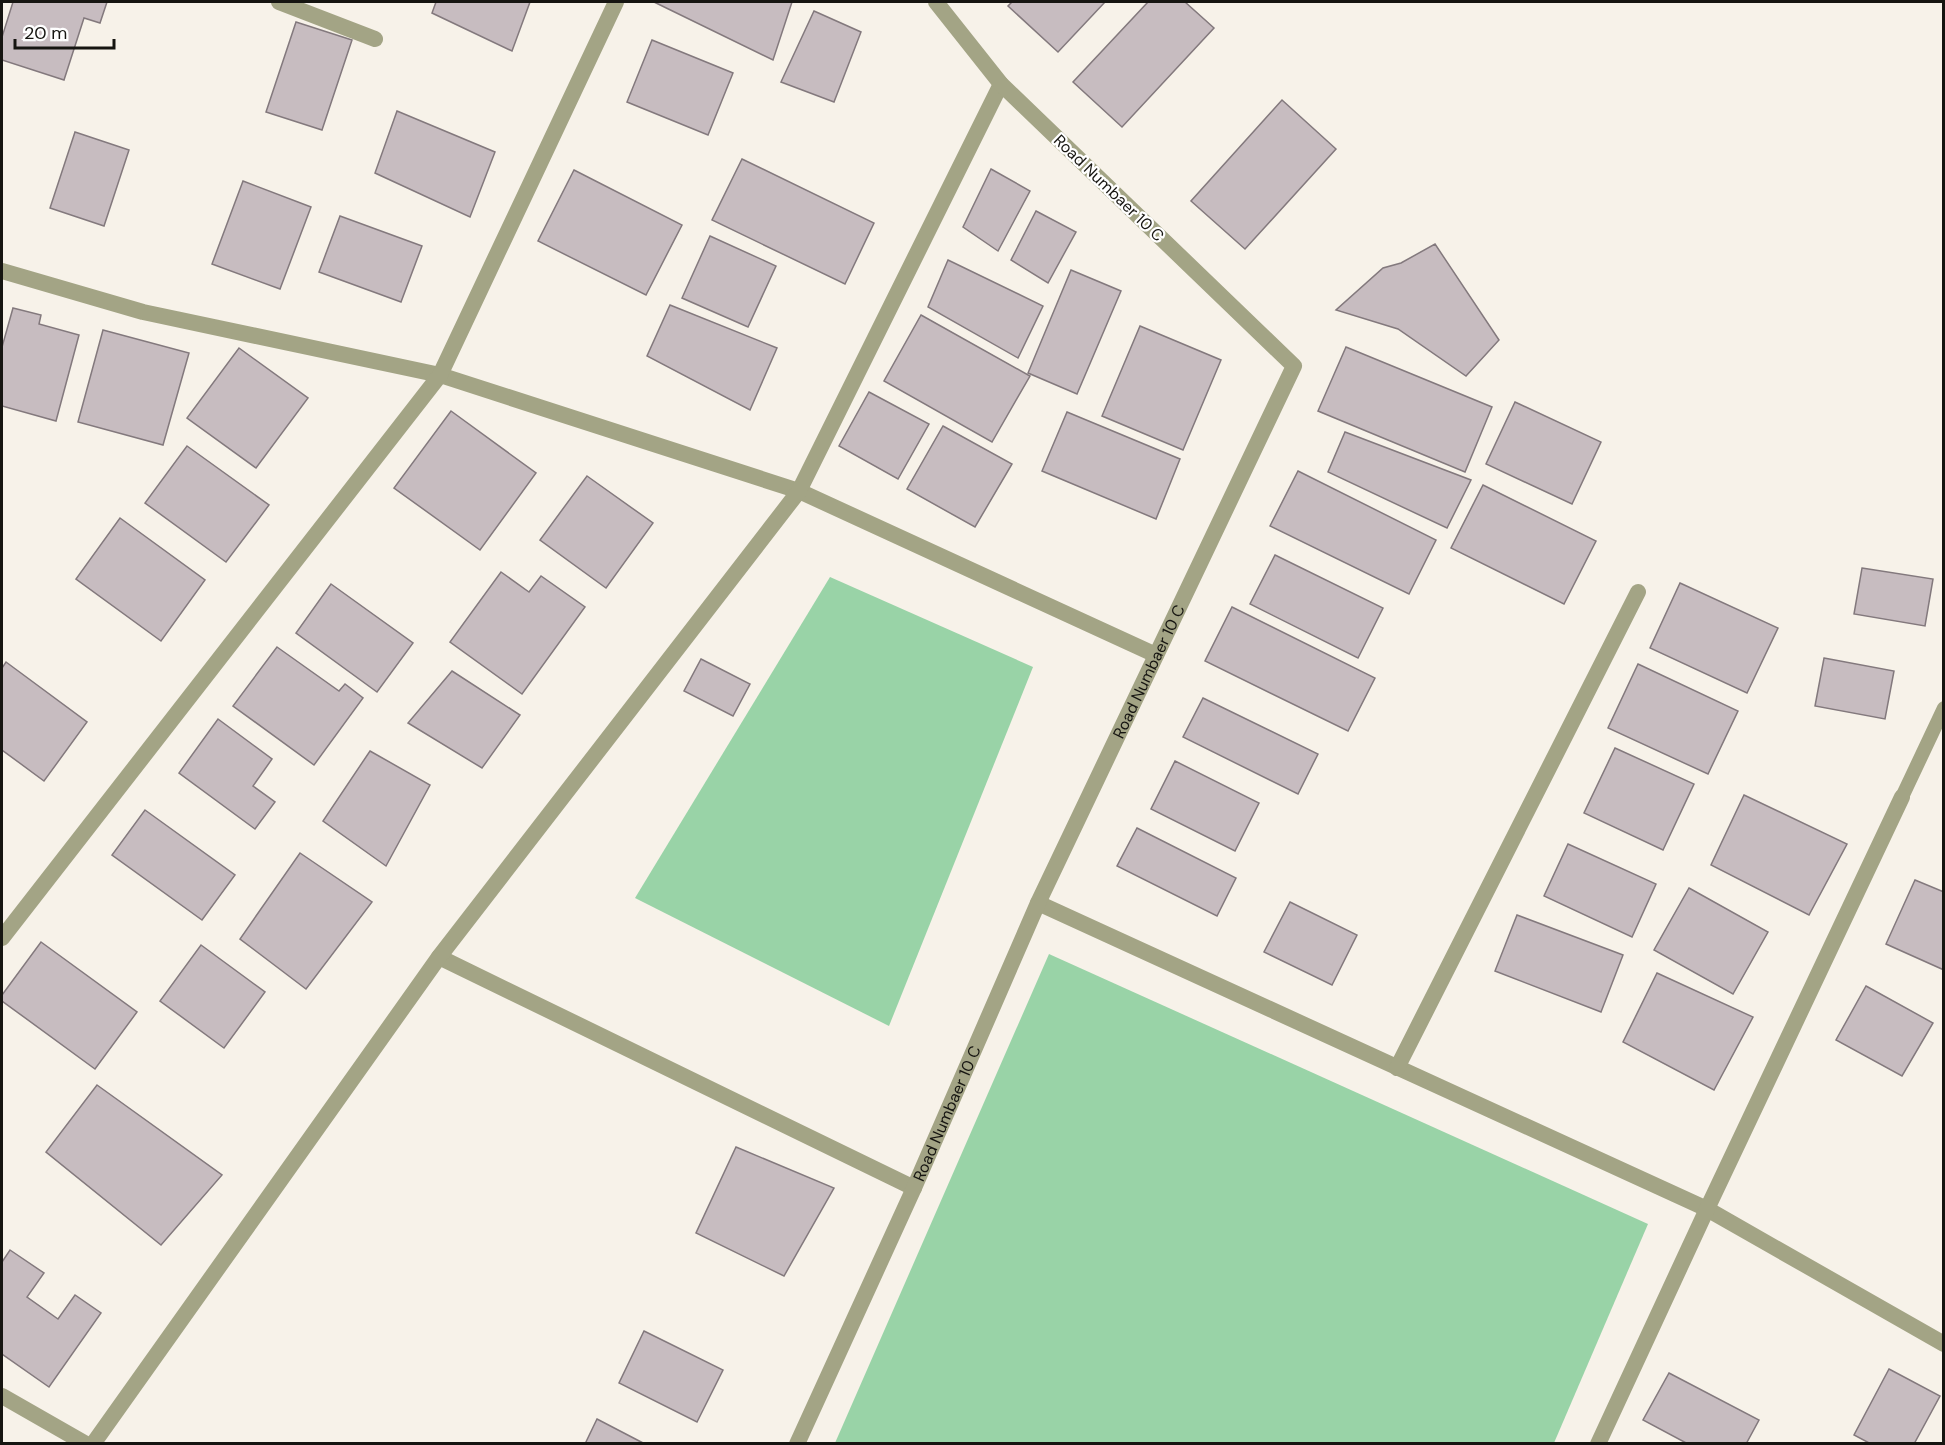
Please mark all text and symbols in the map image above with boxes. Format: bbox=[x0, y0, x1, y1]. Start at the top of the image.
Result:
scale bar bbox=[15, 12, 114, 50]
text: 20 m bbox=[24, 21, 67, 45]
street label: Road Numbaer 10 C bbox=[1049, 130, 1169, 246]
street label: Road Numbaer 10 C bbox=[1108, 601, 1189, 742]
street label: Road Numbaer 10 C bbox=[908, 1042, 985, 1184]

